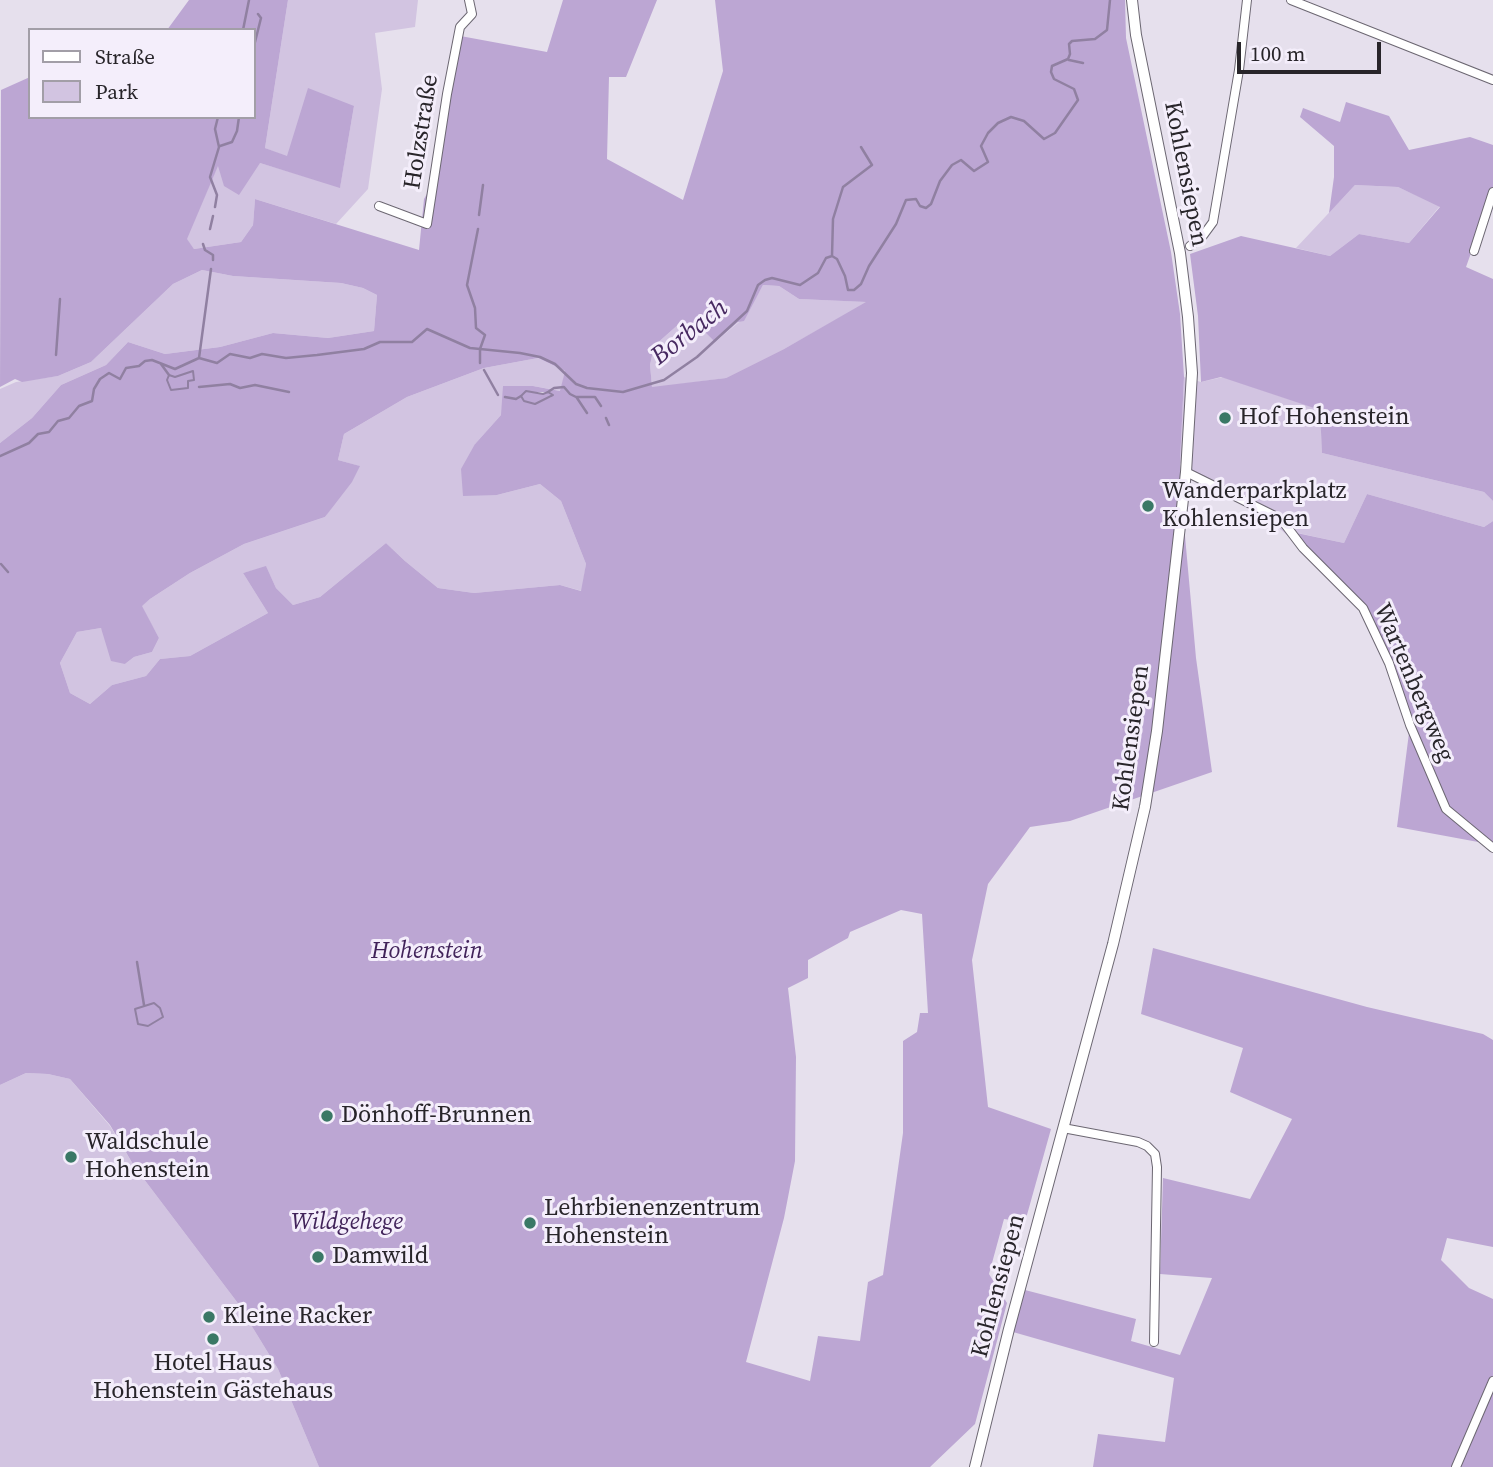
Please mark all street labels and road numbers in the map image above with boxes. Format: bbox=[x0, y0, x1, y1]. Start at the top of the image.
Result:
street label: Holzstraße bbox=[399, 72, 445, 192]
street label: Kohlensiepen bbox=[1157, 99, 1213, 249]
street label: Wartenbergweg bbox=[1367, 599, 1459, 767]
street label: Kohlensiepen bbox=[1107, 663, 1157, 813]
street label: Kohlensiepen bbox=[966, 1211, 1032, 1361]

